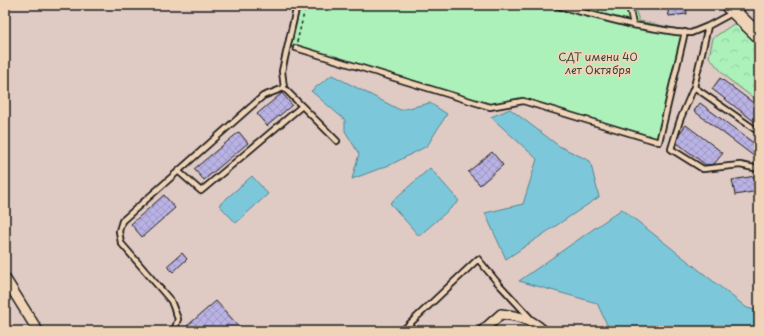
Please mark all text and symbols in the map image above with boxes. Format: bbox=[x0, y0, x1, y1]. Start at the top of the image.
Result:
park label: СДТ имени 40 лет Октября bbox=[558, 48, 638, 78]

